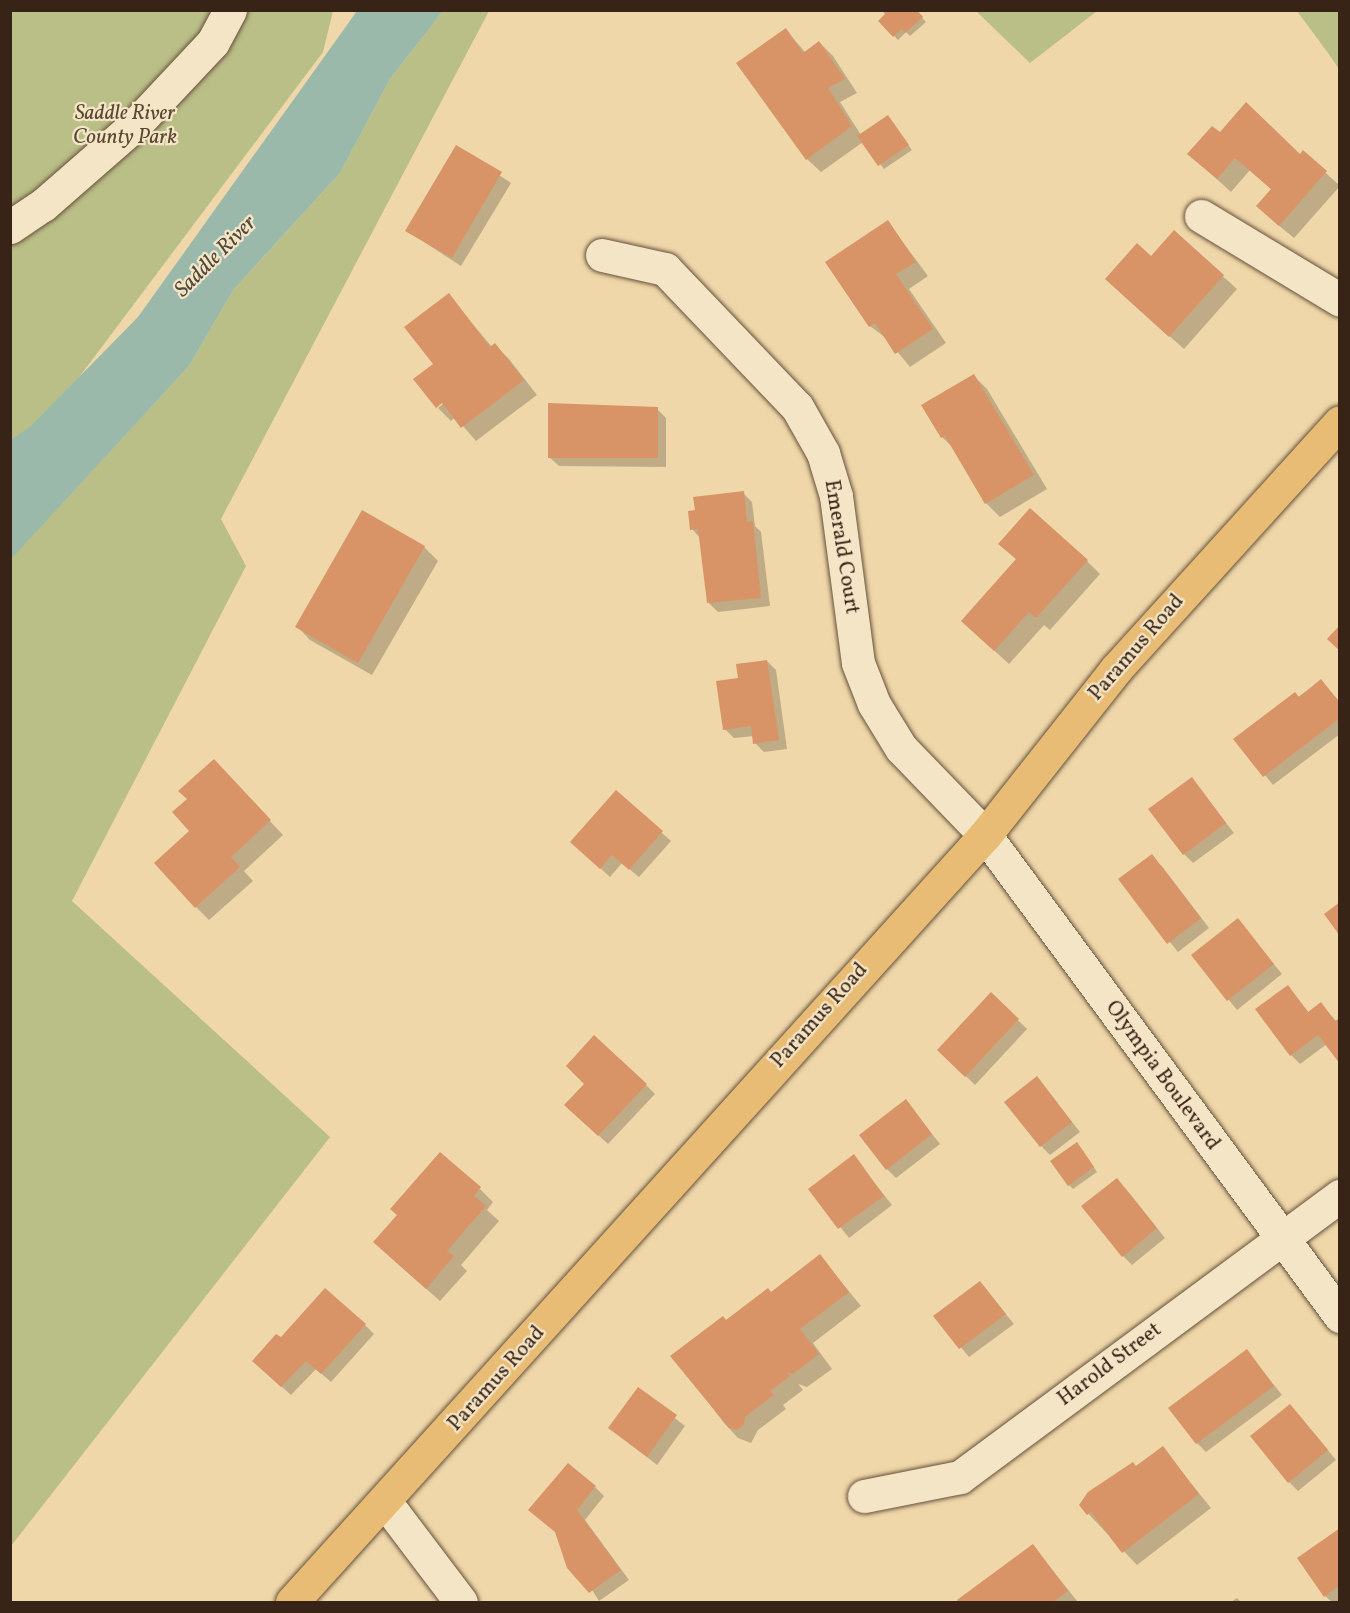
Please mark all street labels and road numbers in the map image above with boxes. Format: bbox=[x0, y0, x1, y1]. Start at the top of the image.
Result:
street label: Emerald Court bbox=[818, 478, 864, 616]
street label: Paramus Road bbox=[1084, 590, 1190, 706]
street label: Paramus Road bbox=[766, 958, 874, 1074]
street label: Olympia Boulevard bbox=[1099, 996, 1225, 1156]
street label: Harold Street bbox=[1053, 1318, 1167, 1412]
street label: Paramus Road bbox=[443, 1321, 551, 1437]

